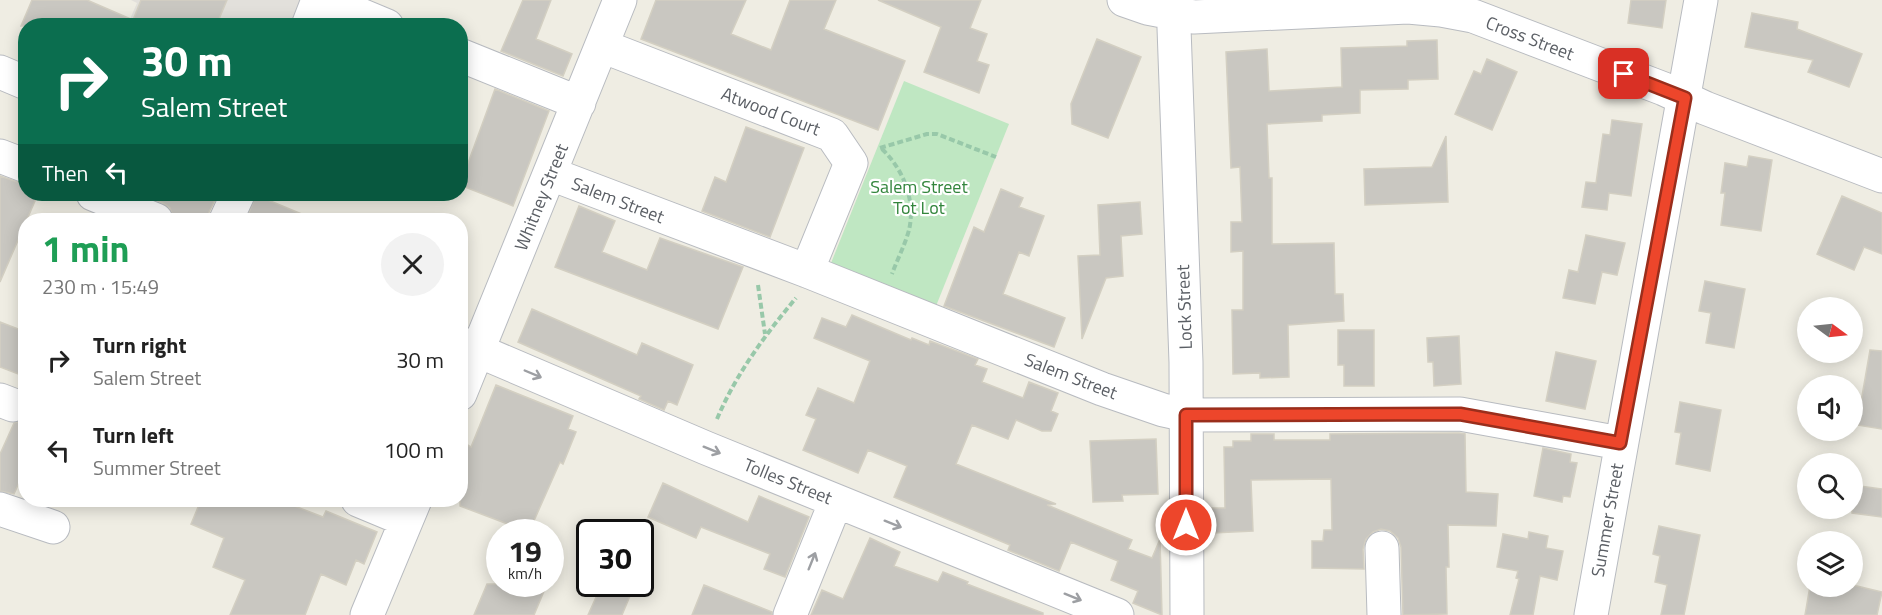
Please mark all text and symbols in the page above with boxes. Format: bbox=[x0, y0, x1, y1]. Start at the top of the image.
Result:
street label: Cross Street bbox=[1482, 9, 1579, 67]
text: 30 m bbox=[141, 28, 233, 92]
icon: right bbox=[42, 42, 120, 120]
pin bbox=[1598, 48, 1649, 99]
icon: arrive bbox=[1607, 57, 1640, 90]
street label: Atwood Court bbox=[718, 80, 825, 143]
text: Salem Street bbox=[141, 86, 287, 127]
street label: Whitney Street bbox=[507, 139, 575, 255]
text: Then bbox=[42, 156, 88, 190]
icon: left bbox=[100, 156, 133, 189]
street label: Salem Street bbox=[568, 170, 669, 230]
park label: Salem Street Tot Lot bbox=[870, 173, 968, 221]
text: 1 min bbox=[42, 221, 129, 276]
button: close bbox=[381, 233, 444, 296]
street label: Lock Street bbox=[1169, 263, 1199, 350]
text: 230 m · 15:49 bbox=[42, 271, 159, 302]
north arrow bbox=[1797, 297, 1863, 363]
map controls bbox=[1797, 297, 1863, 597]
text: Turn right bbox=[93, 328, 187, 362]
text: 30 m bbox=[396, 343, 444, 377]
icon: right bbox=[42, 344, 75, 377]
street label: Salem Street bbox=[1021, 346, 1122, 406]
text: Salem Street bbox=[93, 362, 201, 393]
one-way arrow bbox=[523, 369, 541, 380]
button: sound bbox=[1797, 375, 1863, 441]
text: Turn left bbox=[93, 418, 174, 452]
text: 100 m bbox=[384, 433, 444, 467]
icon: left bbox=[42, 434, 75, 467]
one-way arrow bbox=[702, 445, 721, 456]
street label: Tolles Street bbox=[740, 451, 837, 511]
text: Summer Street bbox=[93, 452, 221, 483]
button: search bbox=[1797, 453, 1863, 519]
street label: Summer Street bbox=[1584, 460, 1630, 579]
position arrow bbox=[1154, 493, 1218, 557]
speed limit sign: 30 bbox=[576, 519, 654, 597]
one-way arrow bbox=[883, 519, 901, 530]
text: 19 bbox=[508, 528, 542, 574]
button: layers bbox=[1797, 531, 1863, 597]
one-way arrow bbox=[807, 552, 818, 571]
text: km/h bbox=[508, 562, 542, 585]
one-way arrow bbox=[1064, 592, 1082, 603]

